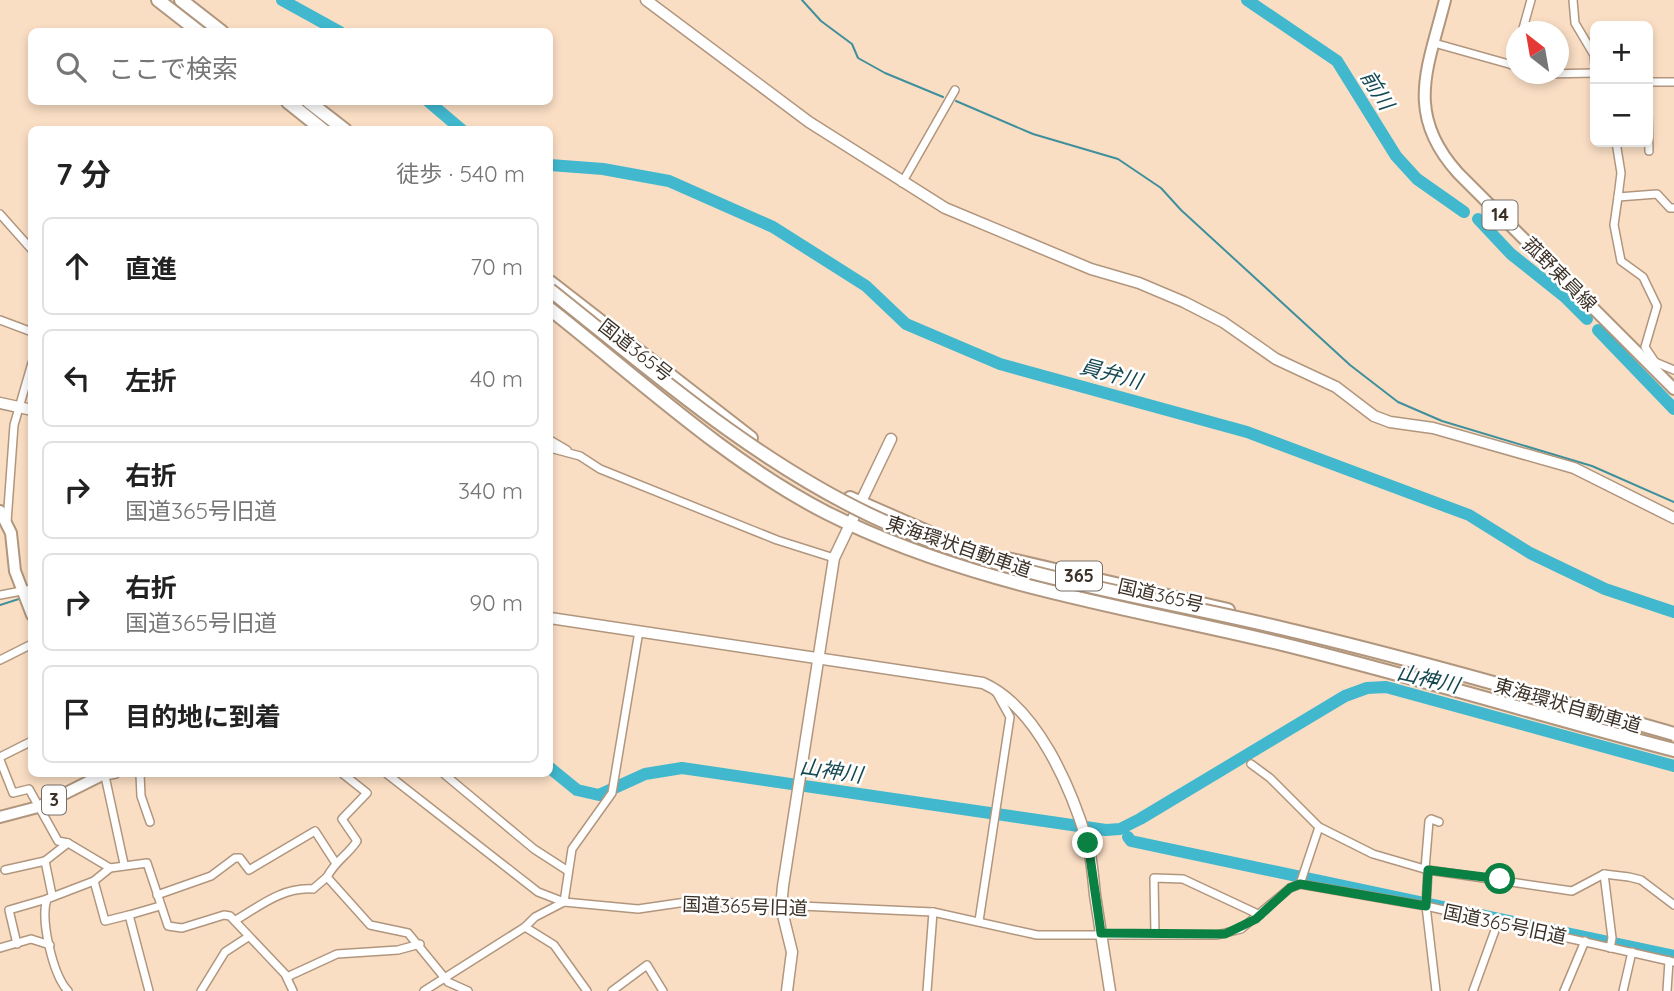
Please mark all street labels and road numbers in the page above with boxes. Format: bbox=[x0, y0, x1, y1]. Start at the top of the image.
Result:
road number: 14 bbox=[1482, 200, 1518, 230]
street label: 菰野東員線 bbox=[1518, 232, 1602, 316]
street label: 国道365号 bbox=[594, 314, 678, 386]
street label: 東海環状自動車道 bbox=[883, 510, 1035, 582]
road number: 365 bbox=[1056, 562, 1102, 590]
street label: 国道365号 bbox=[1116, 573, 1206, 617]
street label: 東海環状自動車道 bbox=[1492, 673, 1644, 737]
road number: 3 bbox=[42, 786, 66, 814]
street label: 国道365号旧道 bbox=[682, 892, 808, 920]
street label: 国道365号旧道 bbox=[1441, 899, 1569, 949]

